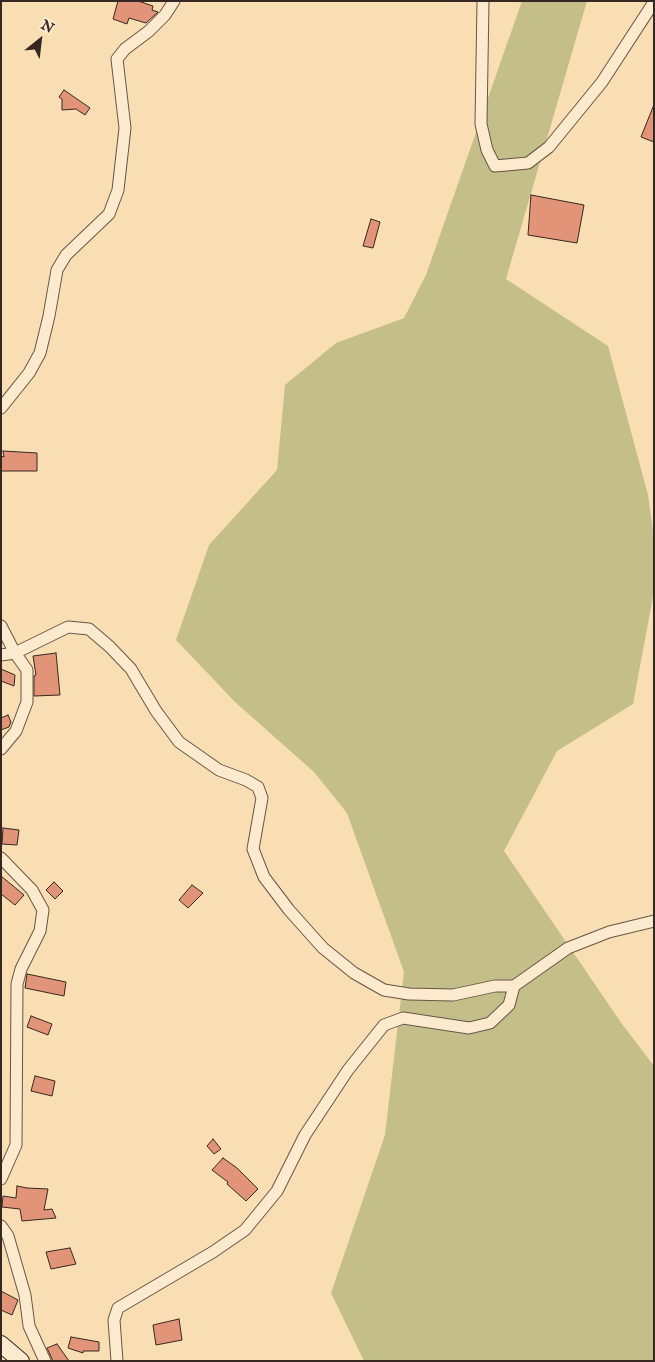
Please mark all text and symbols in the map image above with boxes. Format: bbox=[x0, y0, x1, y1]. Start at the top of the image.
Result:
north arrow bbox=[15, 15, 65, 65]
text: N bbox=[38, 16, 57, 38]

